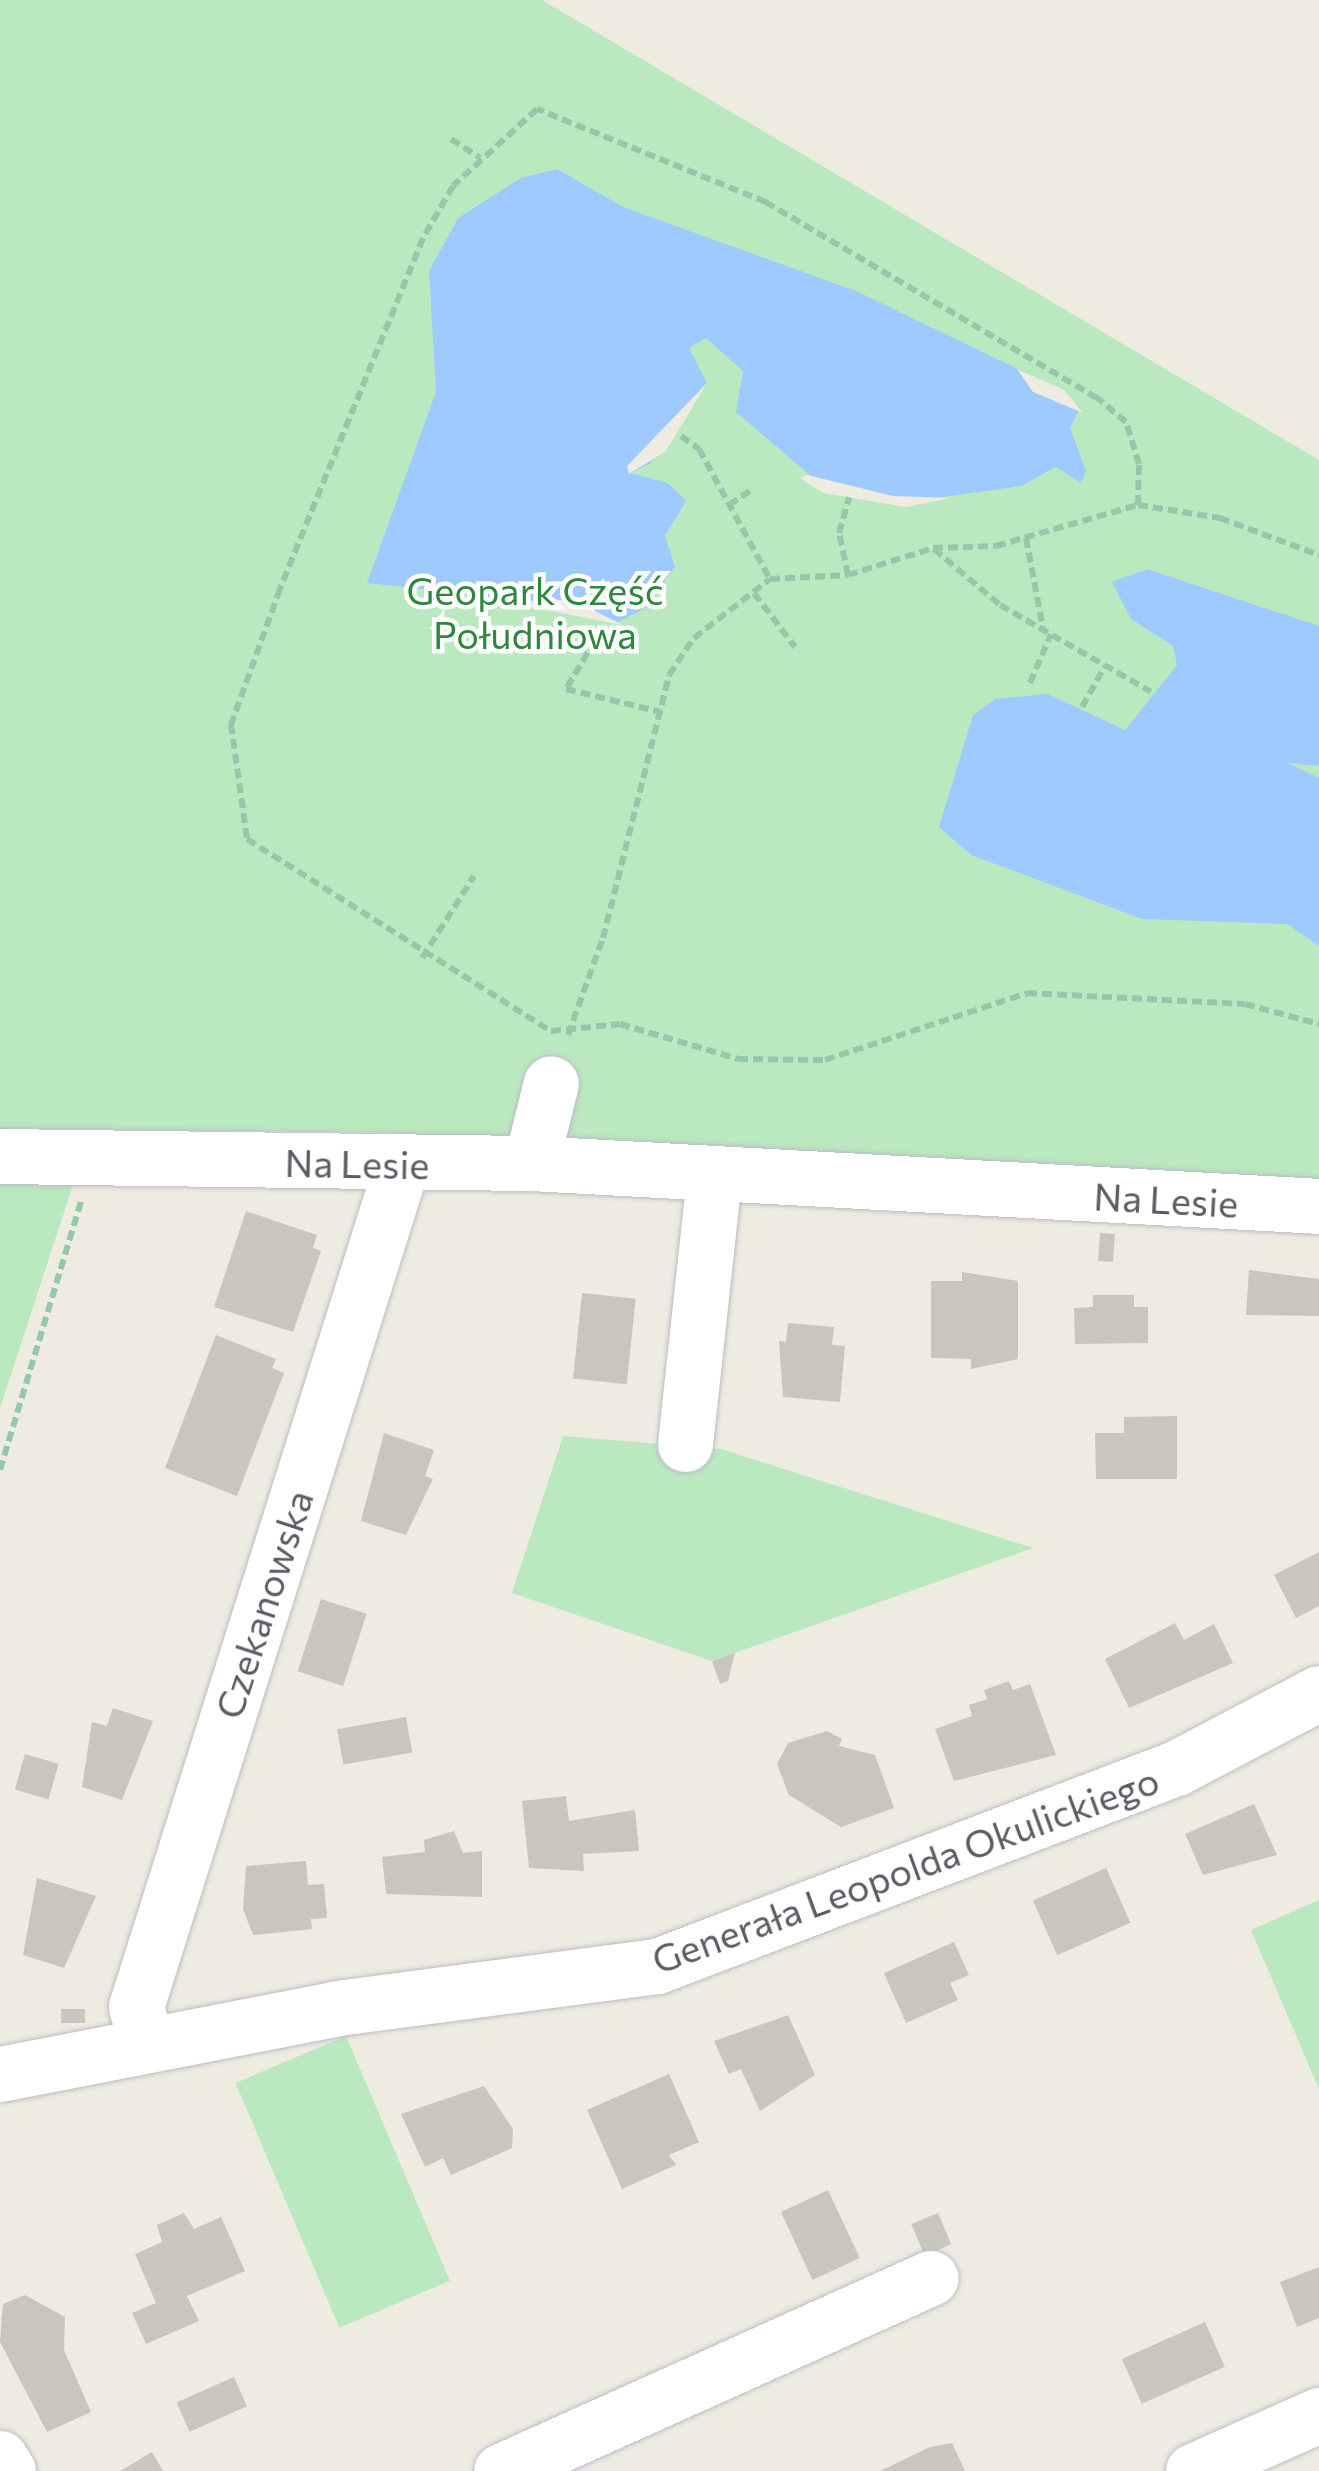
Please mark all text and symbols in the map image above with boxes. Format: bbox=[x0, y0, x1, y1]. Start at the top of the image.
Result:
park label: Geopark Część Południowa bbox=[407, 567, 663, 656]
street label: Na Lesie bbox=[284, 1139, 430, 1187]
street label: Na Lesie bbox=[1093, 1172, 1239, 1226]
street label: Czekanowska bbox=[205, 1484, 321, 1724]
street label: Generała Leopolda Okulickiego bbox=[645, 1756, 1165, 1982]

